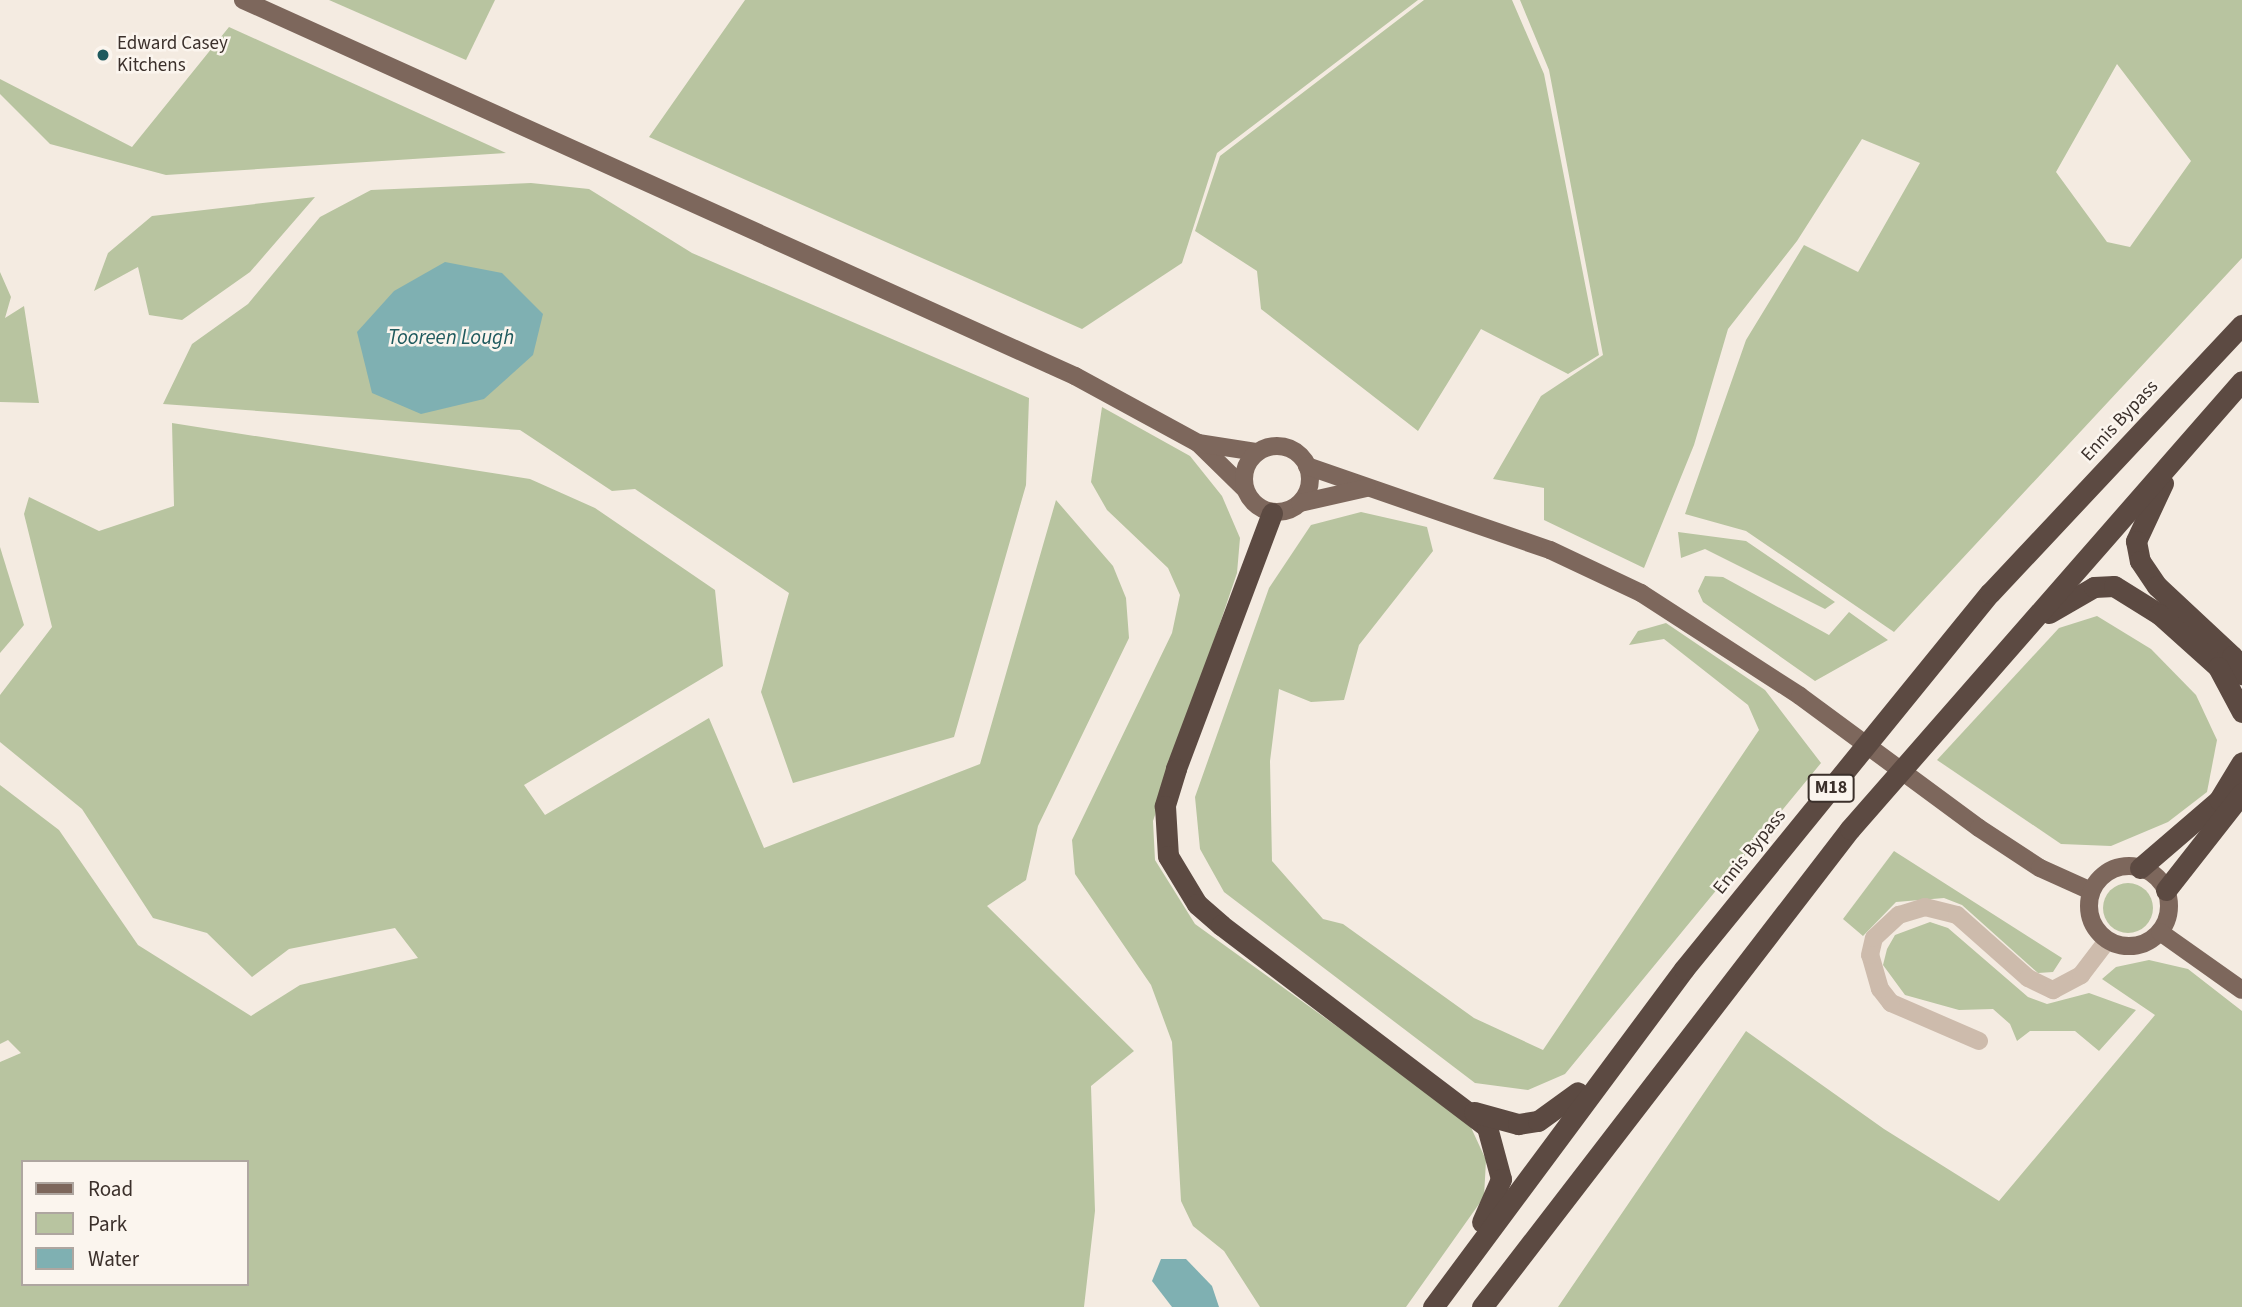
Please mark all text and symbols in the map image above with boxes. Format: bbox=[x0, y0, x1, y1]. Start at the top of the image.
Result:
place label: Edward Casey Kitchens bbox=[117, 33, 228, 77]
marker: Edward Casey Kitchens bbox=[95, 47, 111, 63]
water label: Tooreen Lough bbox=[388, 324, 514, 350]
street label: Ennis Bypass bbox=[2077, 376, 2163, 466]
road number: M18 bbox=[1806, 774, 1856, 802]
street label: Ennis Bypass bbox=[1709, 805, 1791, 899]
legend bbox=[21, 1160, 248, 1286]
text: Road bbox=[88, 1174, 133, 1204]
text: Park bbox=[88, 1209, 127, 1239]
text: Water bbox=[88, 1244, 139, 1274]

